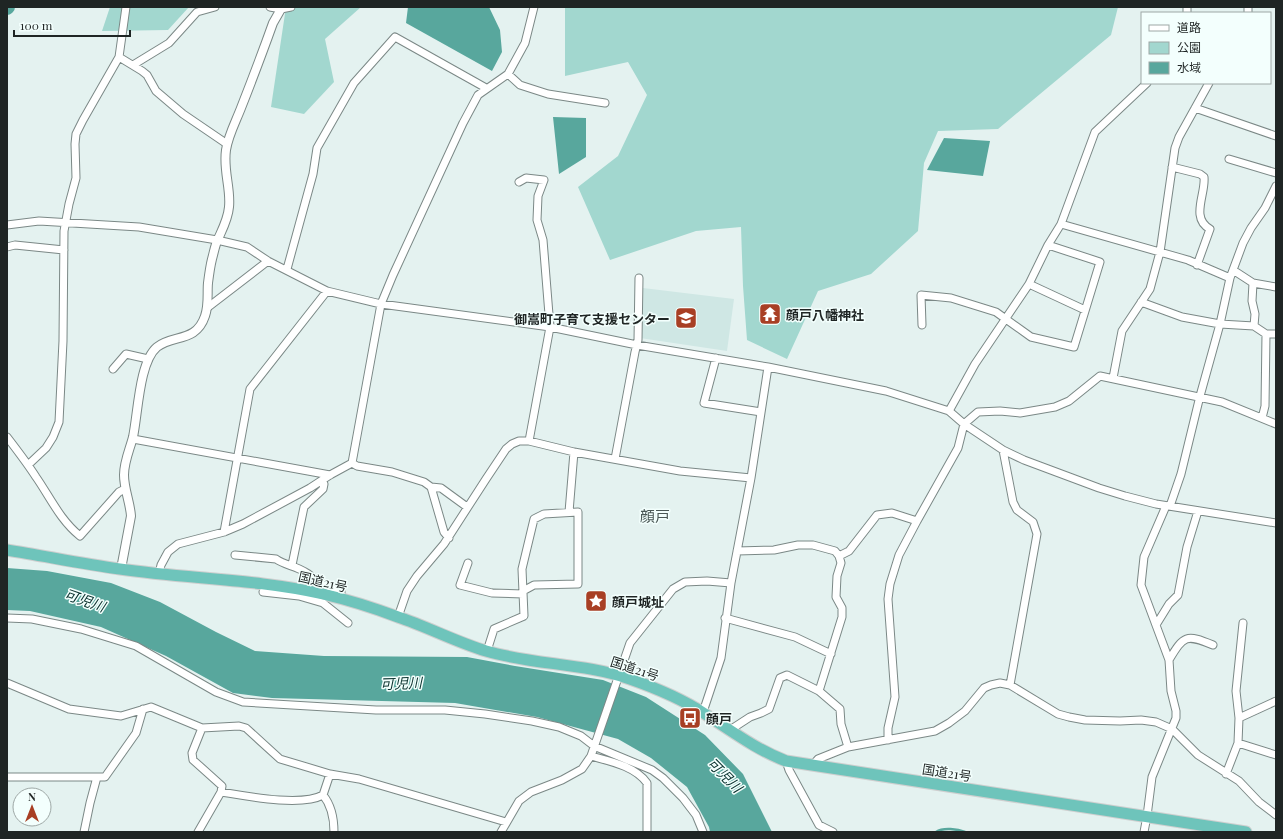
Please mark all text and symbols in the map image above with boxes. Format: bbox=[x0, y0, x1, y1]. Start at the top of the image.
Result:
scale bar bbox=[14, 12, 130, 38]
legend bbox=[1141, 12, 1271, 84]
text: 100 m bbox=[20, 17, 53, 33]
text: 道路 bbox=[1177, 19, 1201, 35]
text: 公園 bbox=[1177, 39, 1201, 55]
text: 水域 bbox=[1177, 59, 1201, 75]
temple icon: 顔戸八幡神社 bbox=[757, 301, 783, 327]
school or university icon: 御嵩町子育て支援センター bbox=[673, 305, 699, 331]
place label: 顔戸八幡神社 bbox=[786, 306, 864, 323]
place label: 御嵩町子育て支援センター bbox=[514, 310, 670, 327]
district label: 顔戸 bbox=[640, 506, 670, 526]
street label: 国道21号 bbox=[297, 567, 349, 595]
water label: 可児川 bbox=[62, 584, 110, 616]
place icon: 顔戸城址 bbox=[583, 588, 609, 614]
place label: 顔戸城址 bbox=[612, 593, 664, 610]
street label: 国道21号 bbox=[609, 652, 661, 684]
water label: 可児川 bbox=[380, 673, 424, 693]
bus stop icon: 顔戸 bbox=[677, 705, 703, 731]
place label: 顔戸 bbox=[706, 710, 732, 727]
water label: 可児川 bbox=[703, 753, 748, 798]
street label: 国道21号 bbox=[921, 760, 973, 784]
north arrow bbox=[12, 787, 52, 827]
text: N bbox=[28, 789, 36, 804]

